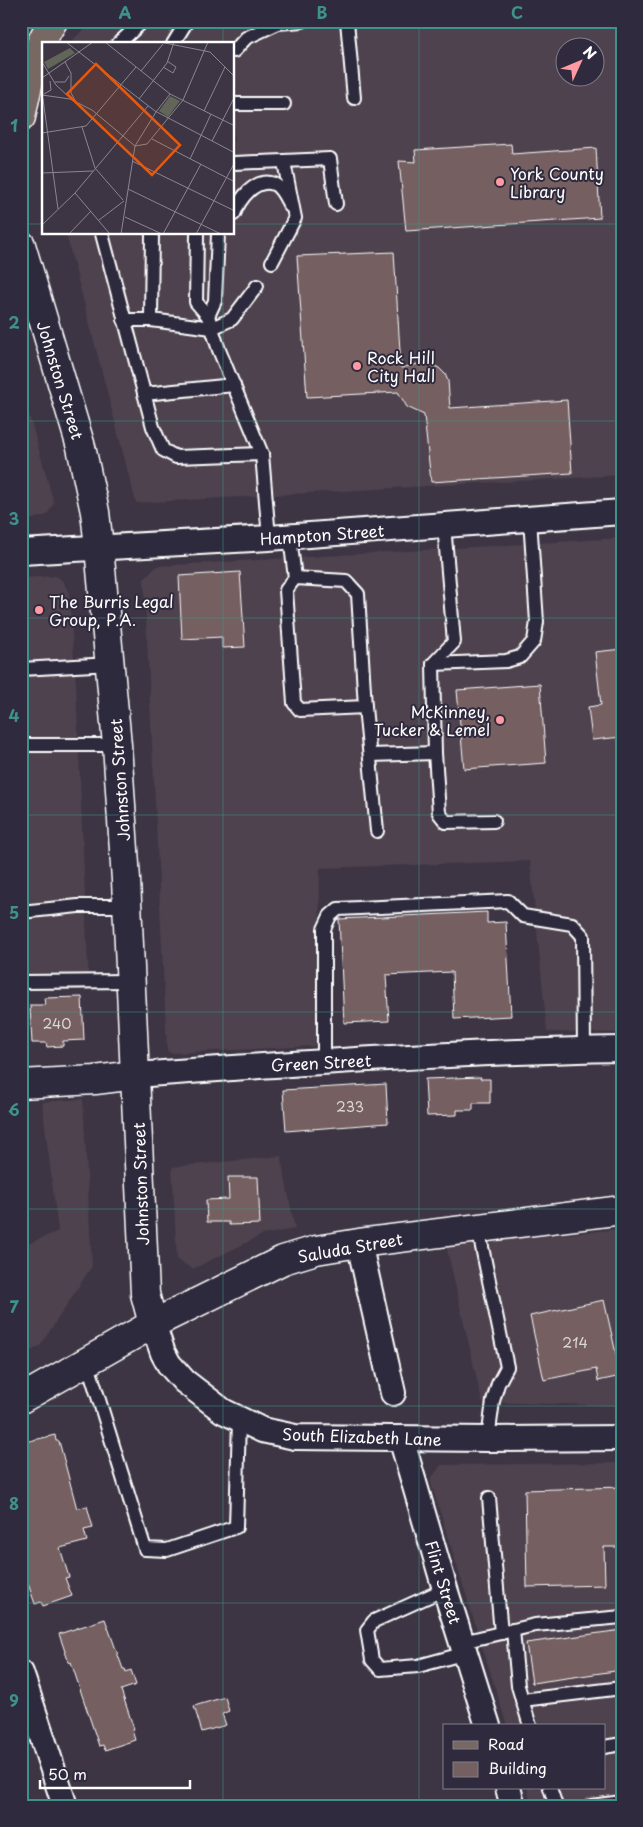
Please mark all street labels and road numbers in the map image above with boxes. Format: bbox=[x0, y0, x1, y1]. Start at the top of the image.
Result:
street label: Johnston Street bbox=[32, 318, 91, 443]
street label: Hampton Street bbox=[259, 518, 385, 550]
street label: Johnston Street bbox=[103, 717, 135, 842]
street label: Green Street bbox=[270, 1047, 372, 1077]
street label: Johnston Street bbox=[126, 1122, 154, 1246]
street label: Saluda Street bbox=[296, 1226, 405, 1268]
street label: South Elizabeth Lane bbox=[282, 1421, 442, 1451]
street label: Flint Street bbox=[420, 1537, 468, 1627]

